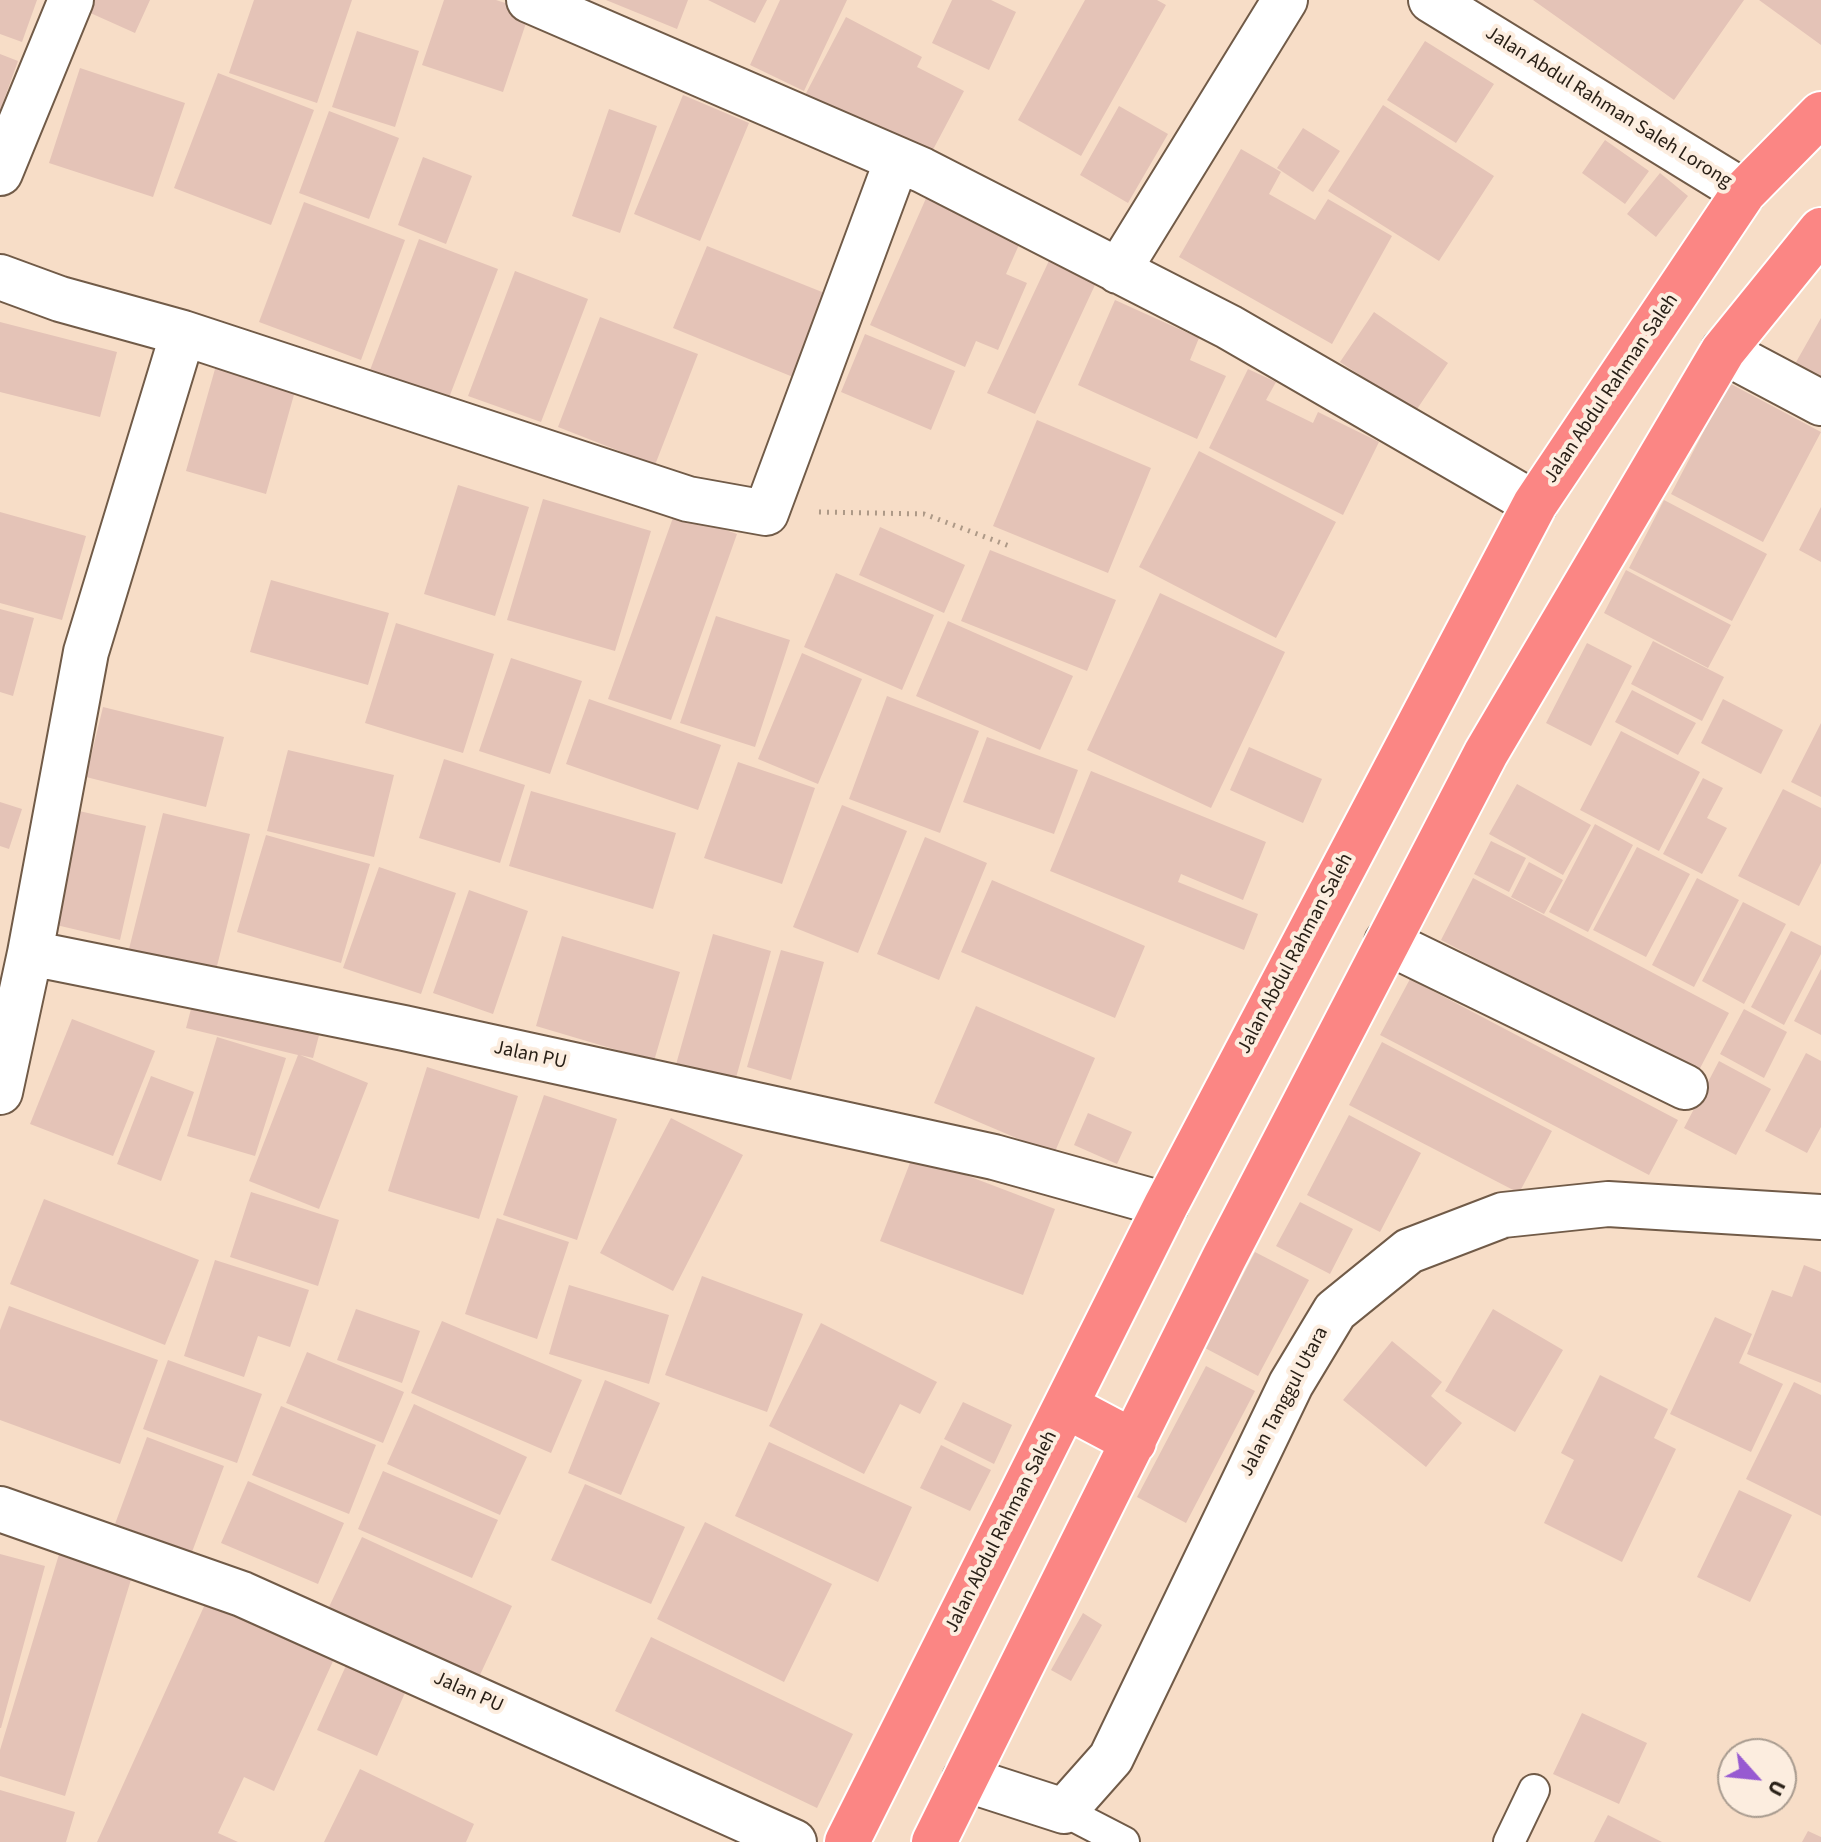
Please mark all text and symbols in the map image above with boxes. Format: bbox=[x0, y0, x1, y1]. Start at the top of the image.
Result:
street label: Jalan Abdul Rahman Saleh Lorong bbox=[1480, 22, 1736, 194]
street label: Jalan Abdul Rahman Saleh bbox=[1540, 290, 1684, 488]
street label: Jalan Abdul Rahman Saleh bbox=[1233, 850, 1359, 1058]
street label: Jalan PU bbox=[491, 1037, 569, 1075]
street label: Jalan Tanggul Utara bbox=[1235, 1323, 1335, 1481]
street label: Jalan Abdul Rahman Saleh bbox=[941, 1427, 1063, 1637]
street label: Jalan PU bbox=[429, 1667, 507, 1719]
north arrow bbox=[1717, 1738, 1797, 1818]
text: U bbox=[1759, 1774, 1794, 1802]

